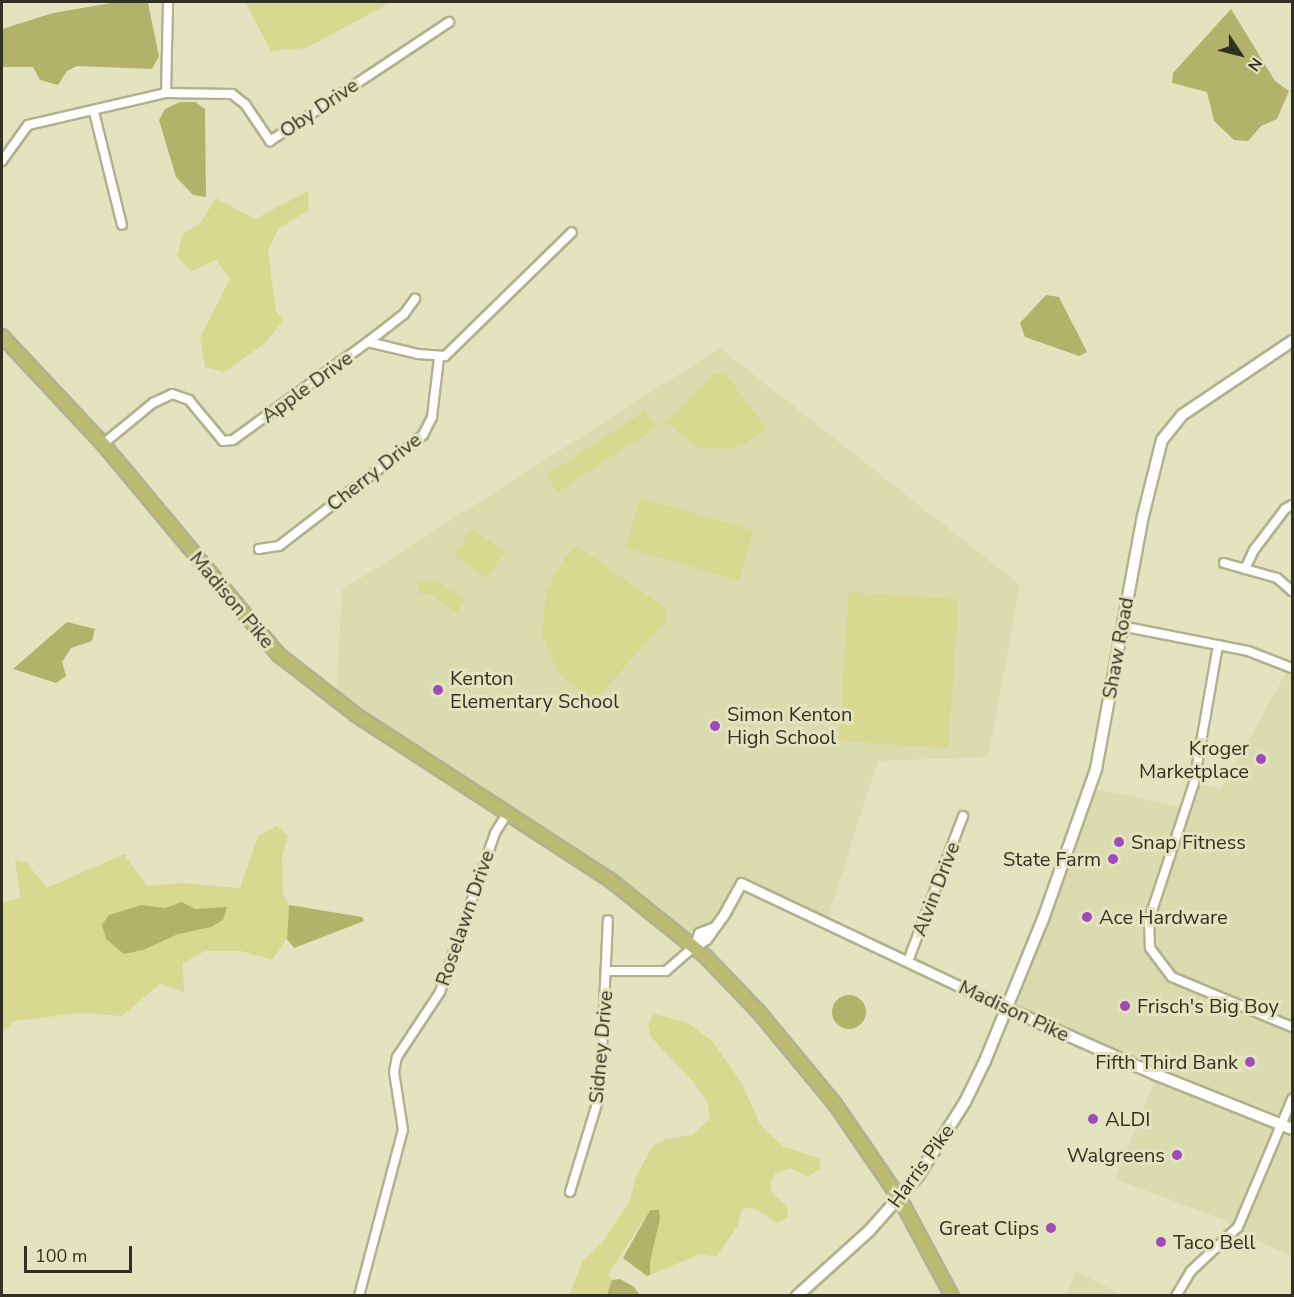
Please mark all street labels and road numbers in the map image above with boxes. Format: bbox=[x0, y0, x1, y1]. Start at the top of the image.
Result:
street label: Oby Drive bbox=[275, 73, 363, 143]
street label: Apple Drive bbox=[257, 346, 357, 428]
street label: Cherry Drive bbox=[322, 428, 426, 516]
street label: Madison Pike bbox=[185, 547, 279, 653]
street label: Shaw Road bbox=[1097, 595, 1139, 701]
street label: Alvin Drive bbox=[907, 838, 965, 940]
street label: Roselawn Drive bbox=[431, 847, 499, 989]
street label: Madison Pike bbox=[955, 975, 1073, 1047]
street label: Sidney Drive bbox=[584, 990, 618, 1104]
street label: Harris Pike bbox=[883, 1120, 959, 1212]

